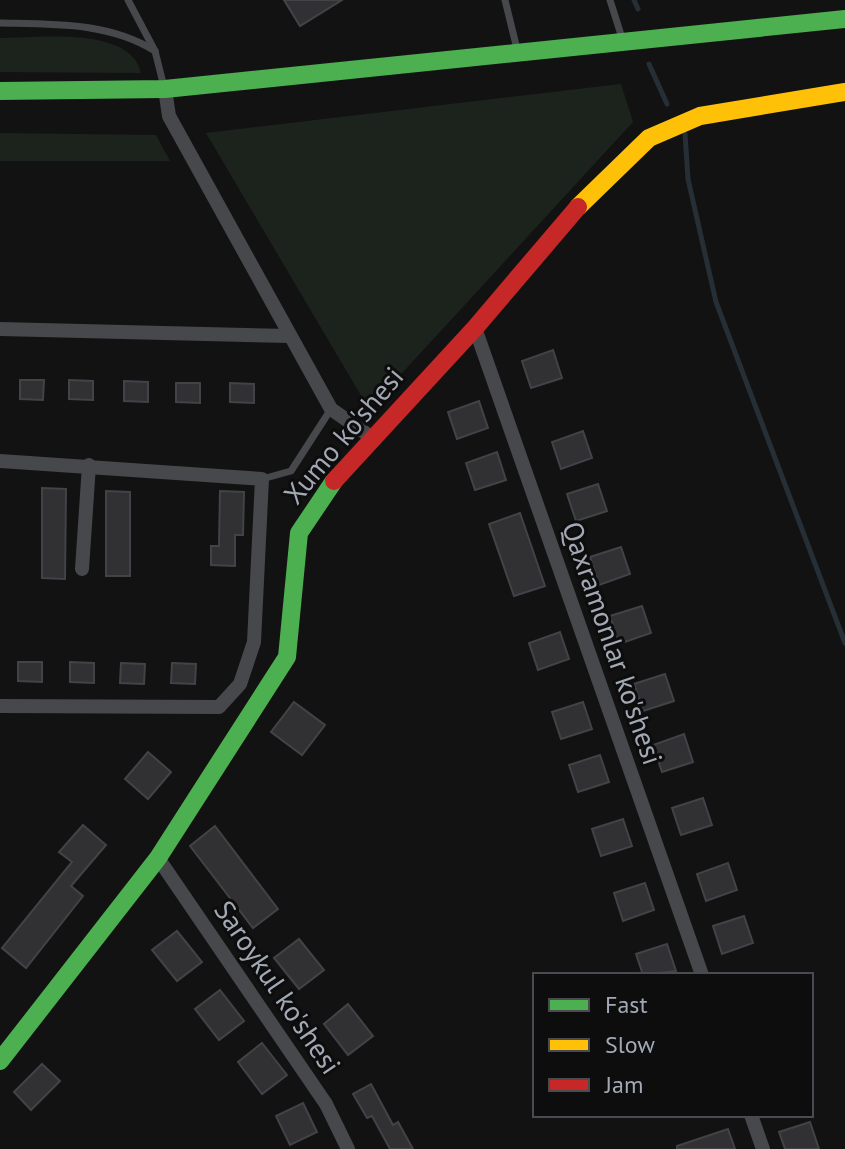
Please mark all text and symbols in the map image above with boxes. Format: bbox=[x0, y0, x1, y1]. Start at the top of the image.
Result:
street label: Xumo ko'shesi bbox=[275, 359, 411, 511]
street label: Qaxramonlar ko'shesi bbox=[554, 517, 672, 769]
street label: Saroykul ko'shesi bbox=[206, 893, 350, 1081]
legend bbox=[533, 973, 813, 1117]
text: Fast bbox=[605, 989, 648, 1020]
text: Slow bbox=[605, 1029, 655, 1060]
text: Jam bbox=[604, 1069, 643, 1100]

